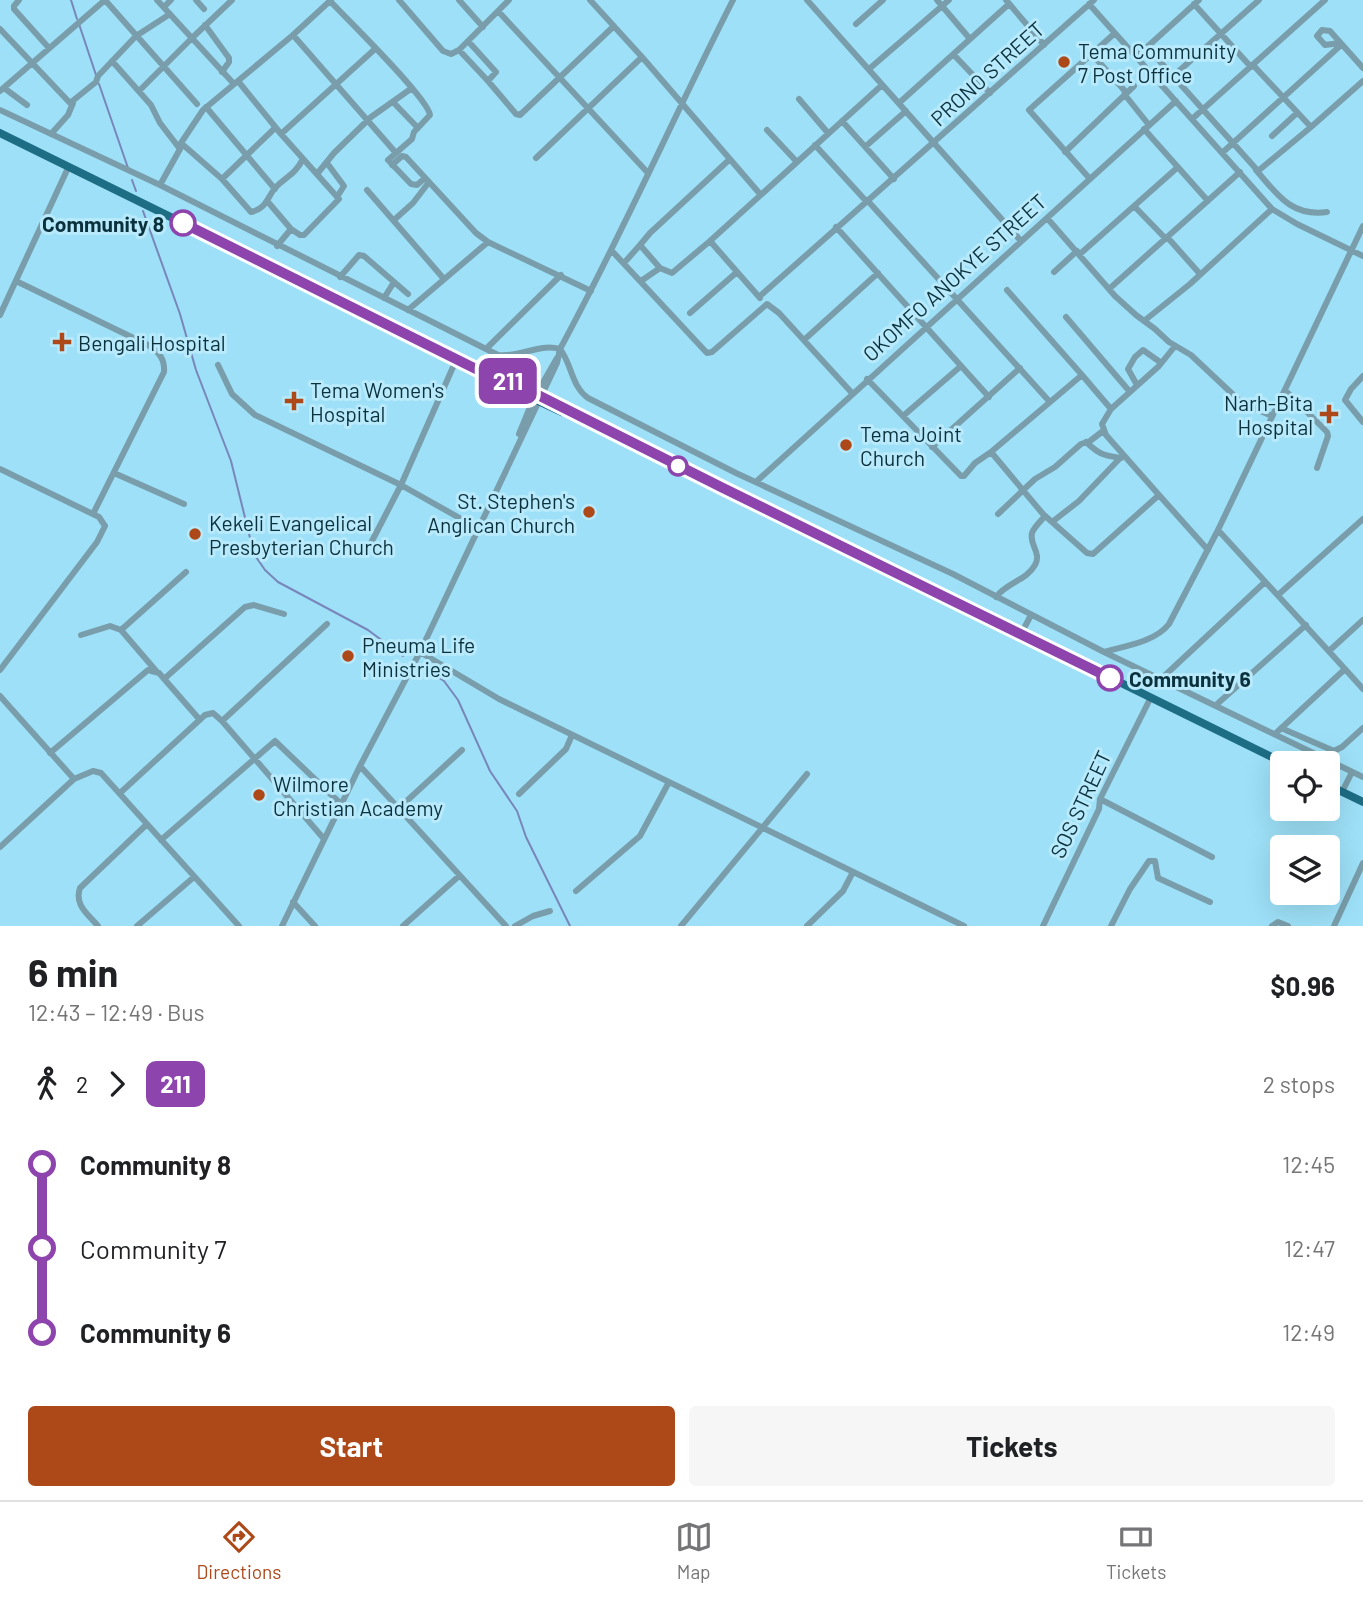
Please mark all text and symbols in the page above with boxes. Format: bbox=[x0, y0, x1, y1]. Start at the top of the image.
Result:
street label: PRONO STREET bbox=[925, 16, 1049, 130]
place label: Tema Community 7 Post Office bbox=[1078, 38, 1236, 87]
marker: Tema Community 7 Post Office bbox=[1056, 54, 1072, 70]
street label: OKOMFO ANOKYE STREET bbox=[857, 188, 1051, 366]
marker: Community 8 bbox=[170, 210, 196, 236]
place label: Community 8 bbox=[42, 211, 164, 236]
place label: Bengali Hospital bbox=[78, 330, 225, 355]
marker: Bengali Hospital bbox=[52, 332, 72, 352]
line badge: 211 bbox=[468, 358, 548, 404]
text: 211 bbox=[493, 366, 523, 395]
place label: Tema Women's Hospital bbox=[310, 377, 444, 426]
place label: Narh-Bita Hospital bbox=[1224, 390, 1313, 439]
marker: Tema Women's Hospital bbox=[284, 391, 304, 411]
marker: Narh-Bita Hospital bbox=[1319, 404, 1339, 424]
place label: Tema Joint Church bbox=[860, 421, 962, 470]
marker: Tema Joint Church bbox=[838, 437, 854, 453]
unlabelled marker bbox=[668, 456, 688, 476]
place label: St. Stephen's Anglican Church bbox=[427, 488, 575, 537]
marker: St. Stephen's Anglican Church bbox=[581, 504, 597, 520]
place label: Kekeli Evangelical Presbyterian Church bbox=[209, 510, 394, 559]
marker: Kekeli Evangelical Presbyterian Church bbox=[187, 526, 203, 542]
place label: Pneuma Life Ministries bbox=[362, 632, 475, 681]
marker: Pneuma Life Ministries bbox=[340, 648, 356, 664]
marker: Community 6 bbox=[1097, 665, 1123, 691]
place label: Community 6 bbox=[1129, 666, 1251, 691]
street label: SOS STREET bbox=[1044, 746, 1116, 862]
map controls bbox=[1270, 751, 1340, 905]
button: locate bbox=[1270, 751, 1340, 821]
place label: Wilmore Christian Academy bbox=[273, 771, 443, 820]
marker: Wilmore Christian Academy bbox=[251, 787, 267, 803]
button: layers bbox=[1270, 835, 1340, 905]
text: 6 min bbox=[28, 949, 118, 995]
text: $0.96 bbox=[1271, 970, 1335, 1001]
text: 12:43 – 12:49 · Bus bbox=[28, 998, 205, 1026]
icon: walk bbox=[28, 1065, 66, 1103]
icon: forward bbox=[98, 1065, 136, 1103]
text: 211 bbox=[160, 1069, 191, 1098]
text: 2 bbox=[76, 1070, 88, 1098]
text: 2 stops bbox=[1263, 1070, 1335, 1098]
text: Community 8 bbox=[80, 1149, 231, 1180]
text: 12:45 bbox=[1282, 1150, 1335, 1178]
text: Community 7 bbox=[80, 1233, 226, 1264]
text: 12:47 bbox=[1284, 1234, 1335, 1262]
text: Community 6 bbox=[80, 1317, 231, 1348]
text: 12:49 bbox=[1282, 1318, 1335, 1346]
button: Start bbox=[28, 1406, 675, 1486]
button: Tickets bbox=[689, 1406, 1335, 1486]
tab: Directions bbox=[197, 1518, 282, 1583]
tab: Map bbox=[675, 1518, 713, 1583]
tab: Tickets bbox=[1106, 1518, 1166, 1583]

